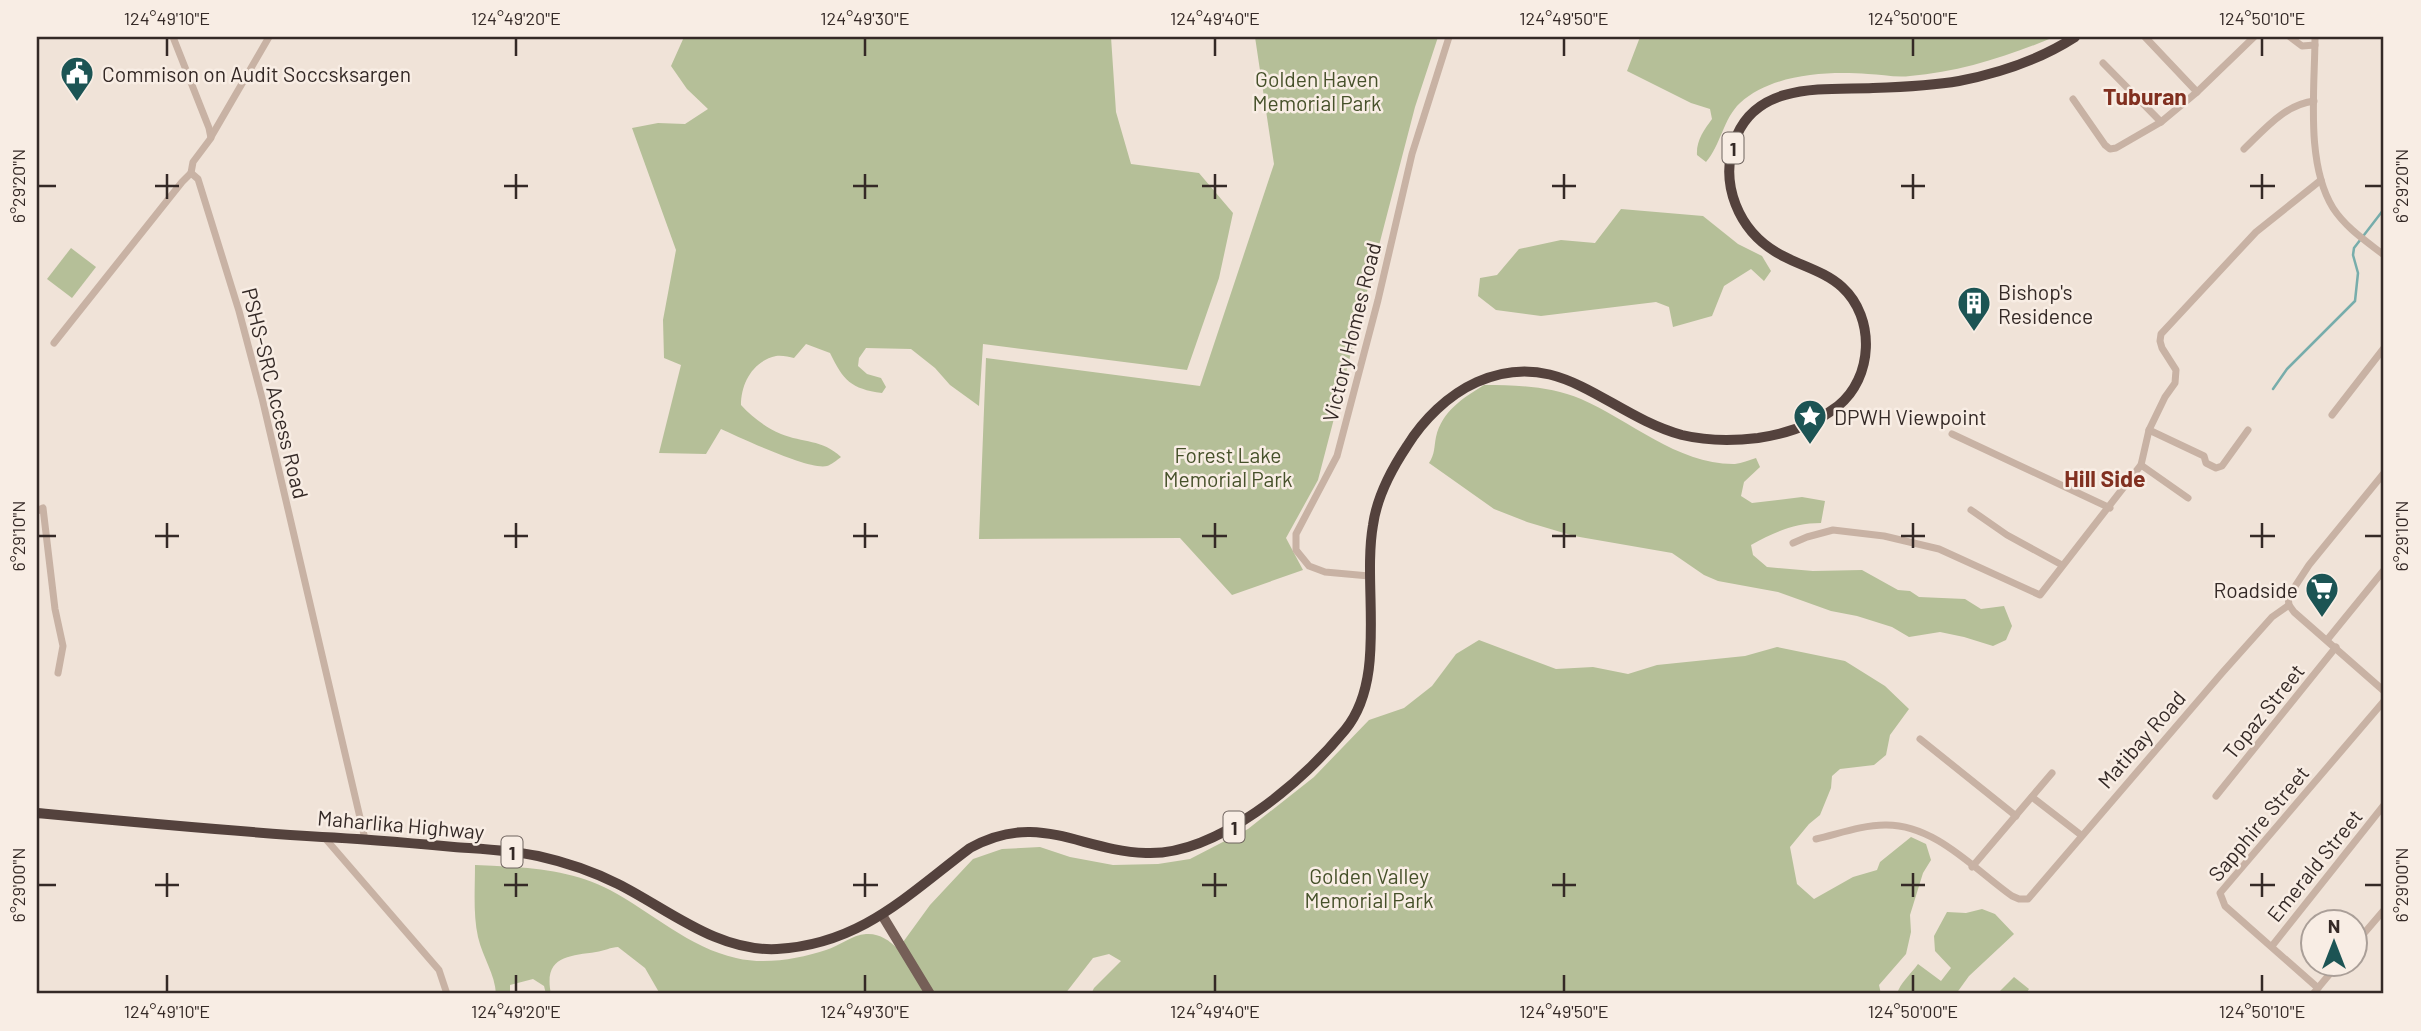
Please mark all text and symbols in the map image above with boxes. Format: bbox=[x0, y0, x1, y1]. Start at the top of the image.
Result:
text: 124°49'10"E bbox=[124, 7, 210, 29]
text: 124°49'20"E bbox=[471, 7, 561, 29]
text: 124°49'30"E bbox=[820, 7, 910, 29]
text: 124°49'40"E bbox=[1170, 7, 1260, 29]
text: 124°49'50"E bbox=[1519, 7, 1609, 29]
text: 124°50'00"E bbox=[1868, 7, 1958, 29]
text: 124°50'10"E bbox=[2219, 7, 2305, 29]
public building icon: Commison on Audit Soccsksargen bbox=[58, 54, 96, 103]
place label: Commison on Audit Soccsksargen bbox=[102, 61, 411, 86]
park label: Golden Haven Memorial Park bbox=[1253, 66, 1381, 115]
district label: Tuburan bbox=[2103, 82, 2187, 110]
road number: 1 bbox=[1722, 132, 1744, 164]
text: 6°29'20"N bbox=[7, 149, 29, 223]
text: 6°29'20"N bbox=[2390, 149, 2412, 223]
street label: Victory Homes Road bbox=[1317, 240, 1385, 424]
place label: Bishop's Residence bbox=[1998, 279, 2093, 328]
building icon: Bishop's Residence bbox=[1955, 284, 1993, 333]
street label: PSHS-SRC Access Road bbox=[238, 285, 314, 501]
place icon: DPWH Viewpoint bbox=[1791, 397, 1829, 446]
place label: DPWH Viewpoint bbox=[1834, 404, 1987, 429]
park label: Forest Lake Memorial Park bbox=[1164, 442, 1292, 491]
district label: Hill Side bbox=[2064, 464, 2146, 492]
text: 6°29'10"N bbox=[7, 501, 29, 571]
text: 6°29'10"N bbox=[2390, 501, 2412, 571]
supermarket icon: Roadside bbox=[2303, 570, 2341, 619]
place label: Roadside bbox=[2213, 577, 2298, 602]
street label: Topaz Street bbox=[2217, 658, 2309, 764]
street label: Matibay Road bbox=[2092, 685, 2190, 793]
street label: Sapphire Street bbox=[2202, 760, 2314, 886]
street label: Maharlika Highway bbox=[316, 804, 486, 844]
street label: Emerald Street bbox=[2261, 804, 2367, 926]
road number: 1 bbox=[1224, 812, 1244, 842]
road number: 1 bbox=[502, 836, 522, 867]
text: 6°29'00"N bbox=[7, 848, 29, 922]
text: 6°29'00"N bbox=[2390, 848, 2412, 922]
park label: Golden Valley Memorial Park bbox=[1305, 863, 1433, 912]
north arrow bbox=[2298, 908, 2368, 978]
text: N bbox=[2328, 914, 2340, 937]
text: 124°49'10"E bbox=[124, 1000, 210, 1022]
text: 124°49'20"E bbox=[471, 1000, 561, 1022]
text: 124°49'30"E bbox=[820, 1000, 910, 1022]
text: 124°49'40"E bbox=[1170, 1000, 1260, 1022]
text: 124°49'50"E bbox=[1519, 1000, 1609, 1022]
text: 124°50'00"E bbox=[1868, 1000, 1958, 1022]
text: 124°50'10"E bbox=[2219, 1000, 2305, 1022]

